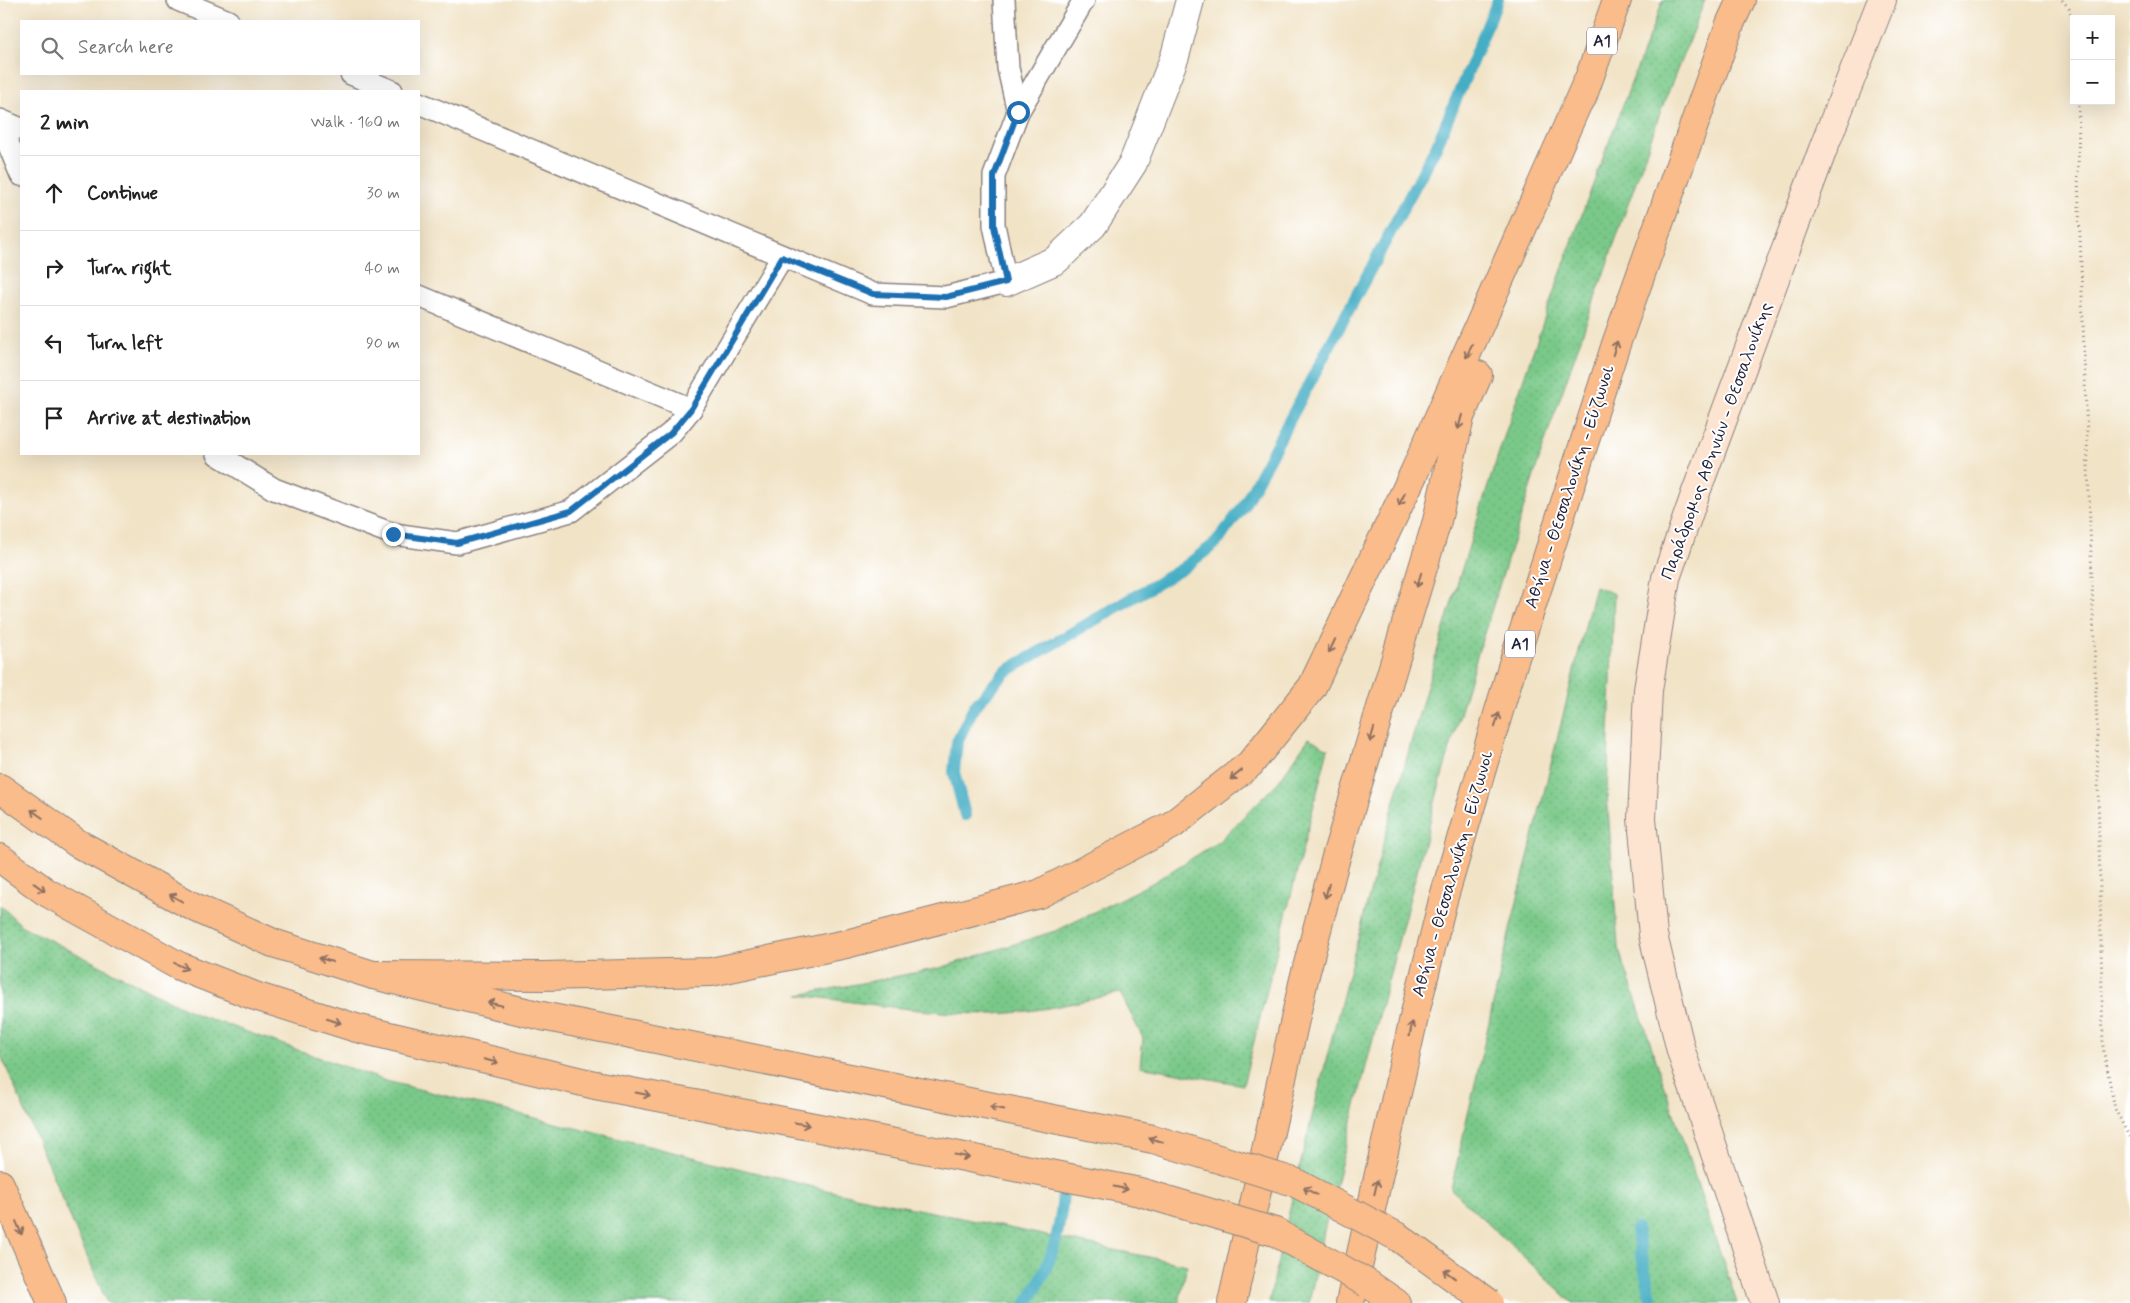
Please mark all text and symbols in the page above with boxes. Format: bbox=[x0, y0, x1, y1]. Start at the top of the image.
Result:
map controls bbox=[2070, 15, 2115, 105]
button: + bbox=[2070, 15, 2115, 60]
search box bbox=[20, 20, 420, 75]
road number: Α1 bbox=[1587, 27, 1617, 54]
icon: search bbox=[38, 34, 66, 62]
text: Search here bbox=[78, 35, 174, 60]
button: − bbox=[2070, 60, 2115, 105]
route start bbox=[1007, 101, 1030, 124]
text: 2 min bbox=[40, 109, 89, 137]
text: Walk · 160 m bbox=[310, 112, 400, 133]
icon: ahead bbox=[40, 179, 68, 207]
text: Continue bbox=[87, 181, 158, 206]
text: 30 m bbox=[367, 183, 400, 204]
icon: right bbox=[40, 254, 68, 282]
text: Turn right bbox=[87, 256, 171, 281]
text: 40 m bbox=[364, 258, 400, 279]
street label: Παράδρομος Αθηνών - Θεσσαλονίκης bbox=[1656, 299, 1779, 583]
icon: left bbox=[40, 329, 68, 357]
text: Turn left bbox=[87, 331, 163, 356]
text: 90 m bbox=[366, 333, 400, 354]
one-way arrow bbox=[1610, 341, 1620, 357]
one-way arrow bbox=[1463, 343, 1473, 358]
street label: Αθήνα - Θεσσαλονίκη - Εύζωνοι bbox=[1519, 362, 1621, 612]
icon: arrive bbox=[40, 404, 68, 432]
text: Arrive at destination bbox=[87, 406, 251, 431]
one-way arrow bbox=[1454, 414, 1464, 430]
one-way arrow bbox=[1397, 491, 1406, 506]
route end bbox=[382, 523, 405, 546]
one-way arrow bbox=[1414, 571, 1423, 587]
road number: Α1 bbox=[1505, 630, 1535, 658]
one-way arrow bbox=[1327, 638, 1336, 653]
one-way arrow bbox=[1492, 713, 1502, 729]
one-way arrow bbox=[1367, 727, 1377, 743]
street label: Αθήνα - Θεσσαλονίκη - Εύζωνοι bbox=[1406, 748, 1500, 1000]
one-way arrow bbox=[1230, 770, 1243, 781]
one-way arrow bbox=[30, 809, 44, 819]
one-way arrow bbox=[32, 881, 45, 892]
one-way arrow bbox=[1322, 883, 1331, 899]
one-way arrow bbox=[169, 893, 184, 903]
one-way arrow bbox=[319, 954, 335, 964]
one-way arrow bbox=[173, 962, 188, 972]
one-way arrow bbox=[487, 999, 503, 1008]
one-way arrow bbox=[325, 1017, 341, 1027]
one-way arrow bbox=[1407, 1021, 1416, 1037]
one-way arrow bbox=[483, 1057, 499, 1066]
one-way arrow bbox=[634, 1090, 650, 1100]
one-way arrow bbox=[990, 1102, 1006, 1112]
one-way arrow bbox=[794, 1120, 810, 1130]
one-way arrow bbox=[1149, 1135, 1165, 1145]
one-way arrow bbox=[953, 1152, 969, 1161]
one-way arrow bbox=[1372, 1180, 1381, 1196]
one-way arrow bbox=[1113, 1184, 1129, 1193]
one-way arrow bbox=[1304, 1185, 1318, 1195]
one-way arrow bbox=[15, 1220, 25, 1235]
one-way arrow bbox=[1443, 1269, 1456, 1280]

